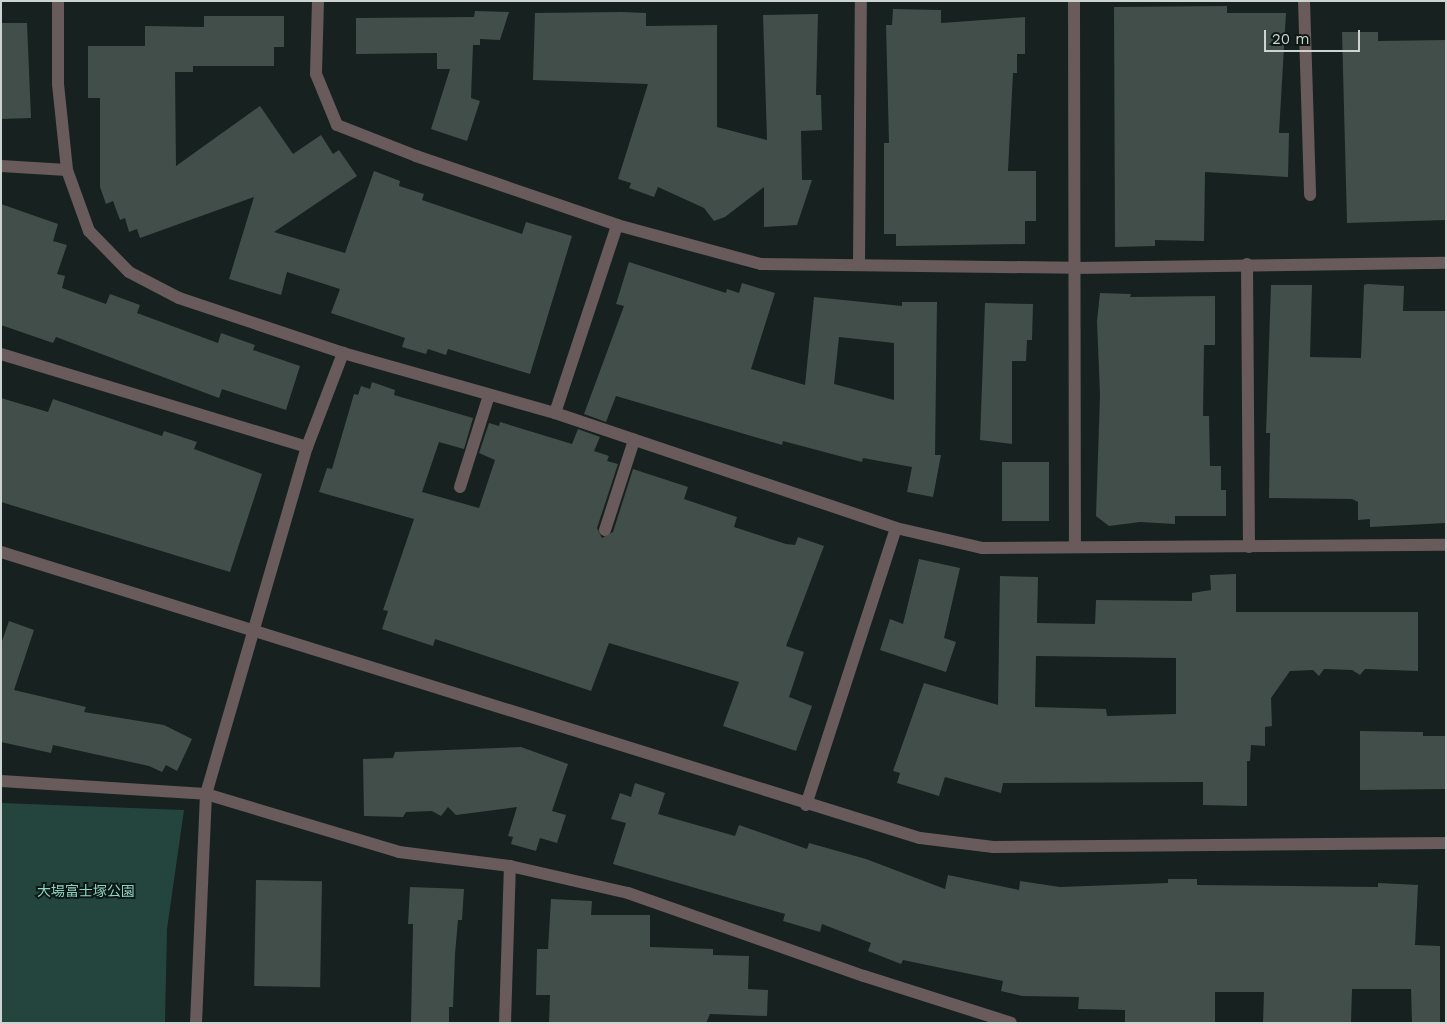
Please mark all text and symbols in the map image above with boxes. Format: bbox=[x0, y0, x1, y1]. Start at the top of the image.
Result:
scale bar bbox=[1267, 20, 1363, 52]
text: 20 m bbox=[1272, 30, 1310, 48]
park label: 大場富士塚公園 bbox=[37, 883, 135, 899]

